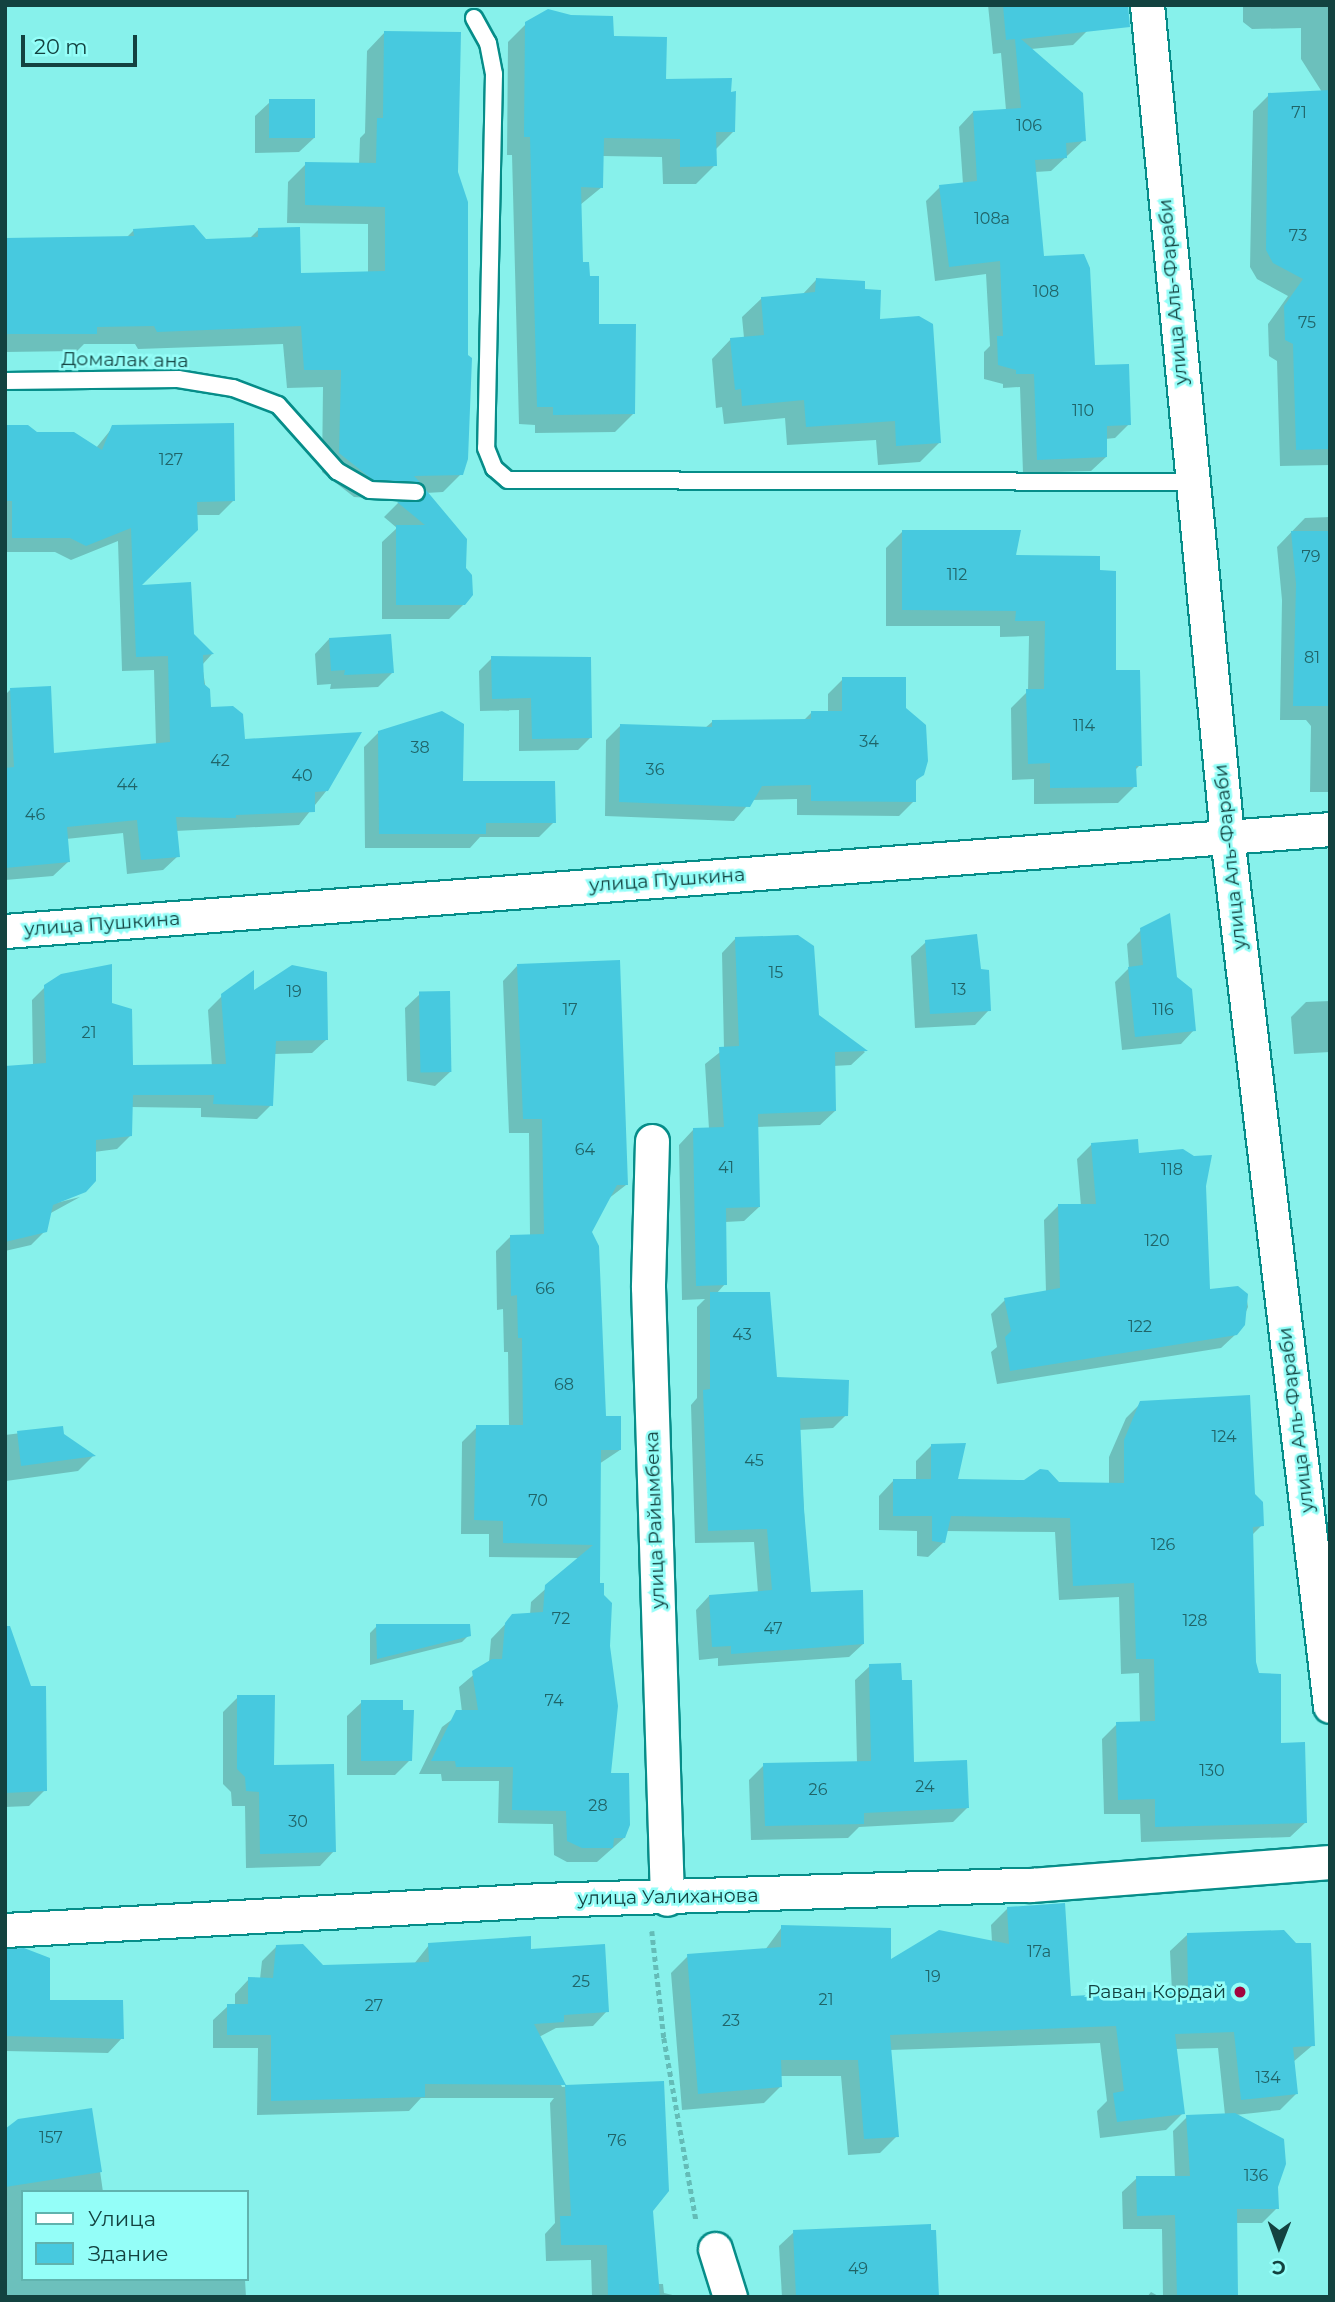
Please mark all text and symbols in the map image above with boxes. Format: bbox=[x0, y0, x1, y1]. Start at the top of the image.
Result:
scale bar bbox=[24, 21, 140, 65]
text: 20 m bbox=[34, 34, 88, 59]
house number: 71 bbox=[1291, 103, 1307, 123]
house number: 106 bbox=[1016, 116, 1042, 136]
street label: улица Аль-Фараби bbox=[1154, 198, 1192, 386]
house number: 108а bbox=[974, 209, 1010, 229]
house number: 73 bbox=[1289, 226, 1307, 246]
house number: 108 bbox=[1033, 282, 1059, 302]
house number: 75 bbox=[1298, 313, 1316, 333]
street label: Домалак ана bbox=[61, 347, 189, 373]
house number: 110 bbox=[1072, 401, 1094, 421]
house number: 127 bbox=[159, 450, 183, 470]
house number: 79 bbox=[1301, 547, 1321, 567]
house number: 112 bbox=[947, 565, 967, 585]
house number: 81 bbox=[1304, 648, 1320, 668]
house number: 114 bbox=[1073, 716, 1095, 736]
house number: 34 bbox=[859, 732, 879, 752]
house number: 38 bbox=[410, 738, 430, 758]
house number: 42 bbox=[210, 751, 230, 771]
house number: 36 bbox=[646, 760, 664, 780]
street label: улица Аль-Фараби bbox=[1209, 763, 1251, 951]
house number: 40 bbox=[291, 766, 313, 786]
house number: 44 bbox=[116, 775, 138, 795]
house number: 46 bbox=[25, 805, 45, 825]
street label: улица Пушкина bbox=[588, 863, 746, 897]
street label: улица Пушкина bbox=[23, 907, 181, 941]
house number: 15 bbox=[769, 963, 783, 983]
house number: 13 bbox=[952, 980, 966, 1000]
house number: 19 bbox=[286, 982, 302, 1002]
house number: 17 bbox=[562, 1000, 578, 1020]
house number: 116 bbox=[1152, 1000, 1174, 1020]
house number: 21 bbox=[82, 1023, 96, 1043]
house number: 64 bbox=[575, 1140, 595, 1160]
house number: 41 bbox=[718, 1158, 734, 1178]
house number: 118 bbox=[1161, 1160, 1183, 1180]
house number: 120 bbox=[1144, 1231, 1170, 1251]
house number: 66 bbox=[535, 1279, 555, 1299]
house number: 122 bbox=[1128, 1317, 1152, 1337]
house number: 43 bbox=[732, 1325, 752, 1345]
street label: улица Аль-Фараби bbox=[1273, 1326, 1319, 1514]
house number: 68 bbox=[554, 1375, 574, 1395]
house number: 124 bbox=[1211, 1427, 1237, 1447]
street label: улица Райымбека bbox=[641, 1431, 669, 1609]
house number: 45 bbox=[744, 1451, 764, 1471]
house number: 70 bbox=[528, 1491, 548, 1511]
house number: 126 bbox=[1151, 1535, 1175, 1555]
house number: 72 bbox=[552, 1609, 570, 1629]
house number: 128 bbox=[1182, 1611, 1208, 1631]
house number: 47 bbox=[763, 1619, 783, 1639]
house number: 74 bbox=[545, 1691, 563, 1711]
house number: 130 bbox=[1199, 1761, 1225, 1781]
house number: 24 bbox=[915, 1777, 935, 1797]
house number: 26 bbox=[809, 1780, 827, 1800]
house number: 28 bbox=[588, 1796, 608, 1816]
house number: 30 bbox=[288, 1812, 308, 1832]
street label: улица Уалиханова bbox=[577, 1884, 759, 1910]
house number: 17а bbox=[1027, 1942, 1051, 1962]
house number: 19 bbox=[925, 1967, 941, 1987]
house number: 25 bbox=[572, 1972, 590, 1992]
place label: Раван Кордай bbox=[1087, 1981, 1226, 2003]
marker: Раван Кордай bbox=[1232, 1984, 1248, 2000]
house number: 21 bbox=[819, 1990, 833, 2010]
house number: 27 bbox=[365, 1996, 383, 2016]
house number: 23 bbox=[722, 2011, 740, 2031]
house number: 134 bbox=[1255, 2068, 1281, 2088]
house number: 157 bbox=[39, 2128, 63, 2148]
house number: 76 bbox=[608, 2131, 626, 2151]
house number: 136 bbox=[1244, 2166, 1268, 2186]
legend bbox=[21, 2190, 248, 2281]
text: Улица bbox=[88, 2206, 156, 2231]
north arrow bbox=[1244, 2211, 1314, 2281]
text: Здание bbox=[88, 2241, 169, 2266]
text: С bbox=[1272, 2256, 1286, 2279]
house number: 49 bbox=[848, 2259, 868, 2279]

